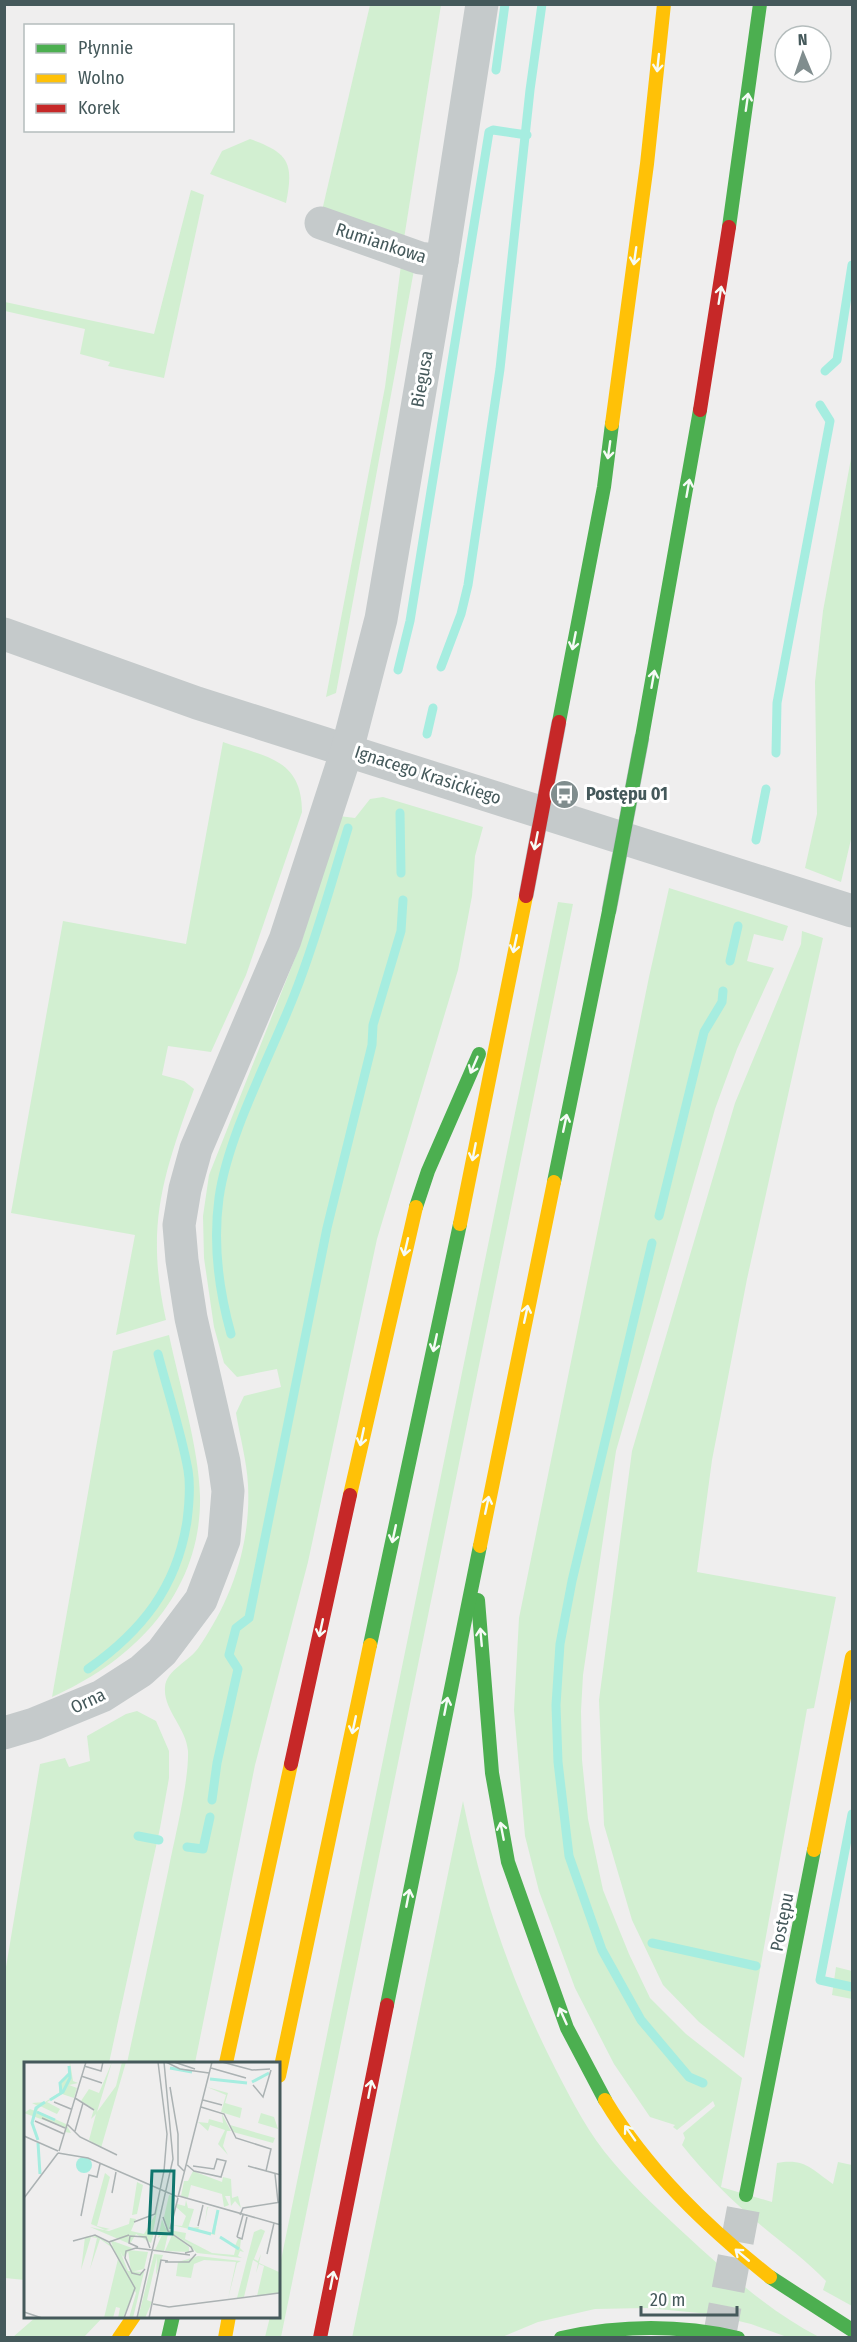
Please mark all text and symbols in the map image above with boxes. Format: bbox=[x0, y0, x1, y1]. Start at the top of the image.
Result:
legend bbox=[24, 24, 234, 132]
north arrow bbox=[773, 24, 833, 84]
text: N bbox=[797, 30, 808, 49]
text: Płynnie bbox=[78, 37, 133, 59]
one-way arrow bbox=[652, 52, 663, 72]
text: Wolno bbox=[78, 67, 124, 89]
one-way arrow bbox=[742, 93, 753, 113]
text: Korek bbox=[78, 97, 120, 119]
street label: Rumiankowa bbox=[333, 218, 429, 268]
one-way arrow bbox=[629, 246, 640, 266]
one-way arrow bbox=[715, 286, 726, 306]
street label: Biegusa bbox=[406, 349, 438, 409]
one-way arrow bbox=[603, 439, 614, 459]
one-way arrow bbox=[683, 478, 694, 498]
one-way arrow bbox=[568, 631, 579, 651]
one-way arrow bbox=[648, 670, 659, 690]
street label: Ignacego Krasickiego bbox=[352, 741, 504, 809]
bus stop icon: Postępu 01 bbox=[549, 778, 581, 810]
place label: Postępu 01 bbox=[586, 783, 668, 805]
one-way arrow bbox=[530, 831, 541, 850]
one-way arrow bbox=[509, 934, 521, 953]
one-way arrow bbox=[468, 1055, 479, 1074]
one-way arrow bbox=[560, 1113, 571, 1133]
one-way arrow bbox=[468, 1142, 479, 1162]
one-way arrow bbox=[400, 1237, 411, 1256]
one-way arrow bbox=[521, 1305, 532, 1324]
one-way arrow bbox=[428, 1333, 440, 1352]
one-way arrow bbox=[356, 1427, 367, 1446]
one-way arrow bbox=[482, 1496, 493, 1515]
one-way arrow bbox=[388, 1524, 399, 1543]
one-way arrow bbox=[314, 1618, 326, 1637]
one-way arrow bbox=[476, 1628, 487, 1648]
street label: Orna bbox=[67, 1683, 109, 1719]
one-way arrow bbox=[441, 1697, 452, 1717]
one-way arrow bbox=[347, 1715, 359, 1734]
one-way arrow bbox=[496, 1822, 507, 1841]
one-way arrow bbox=[403, 1888, 414, 1908]
street label: Postępu bbox=[766, 1891, 798, 1953]
one-way arrow bbox=[557, 2007, 568, 2025]
inset map bbox=[24, 2062, 280, 2318]
one-way arrow bbox=[365, 2080, 376, 2099]
one-way arrow bbox=[624, 2125, 636, 2142]
one-way arrow bbox=[734, 2249, 750, 2262]
one-way arrow bbox=[327, 2271, 338, 2290]
scale bar bbox=[641, 2279, 737, 2317]
text: 20 m bbox=[650, 2289, 685, 2311]

